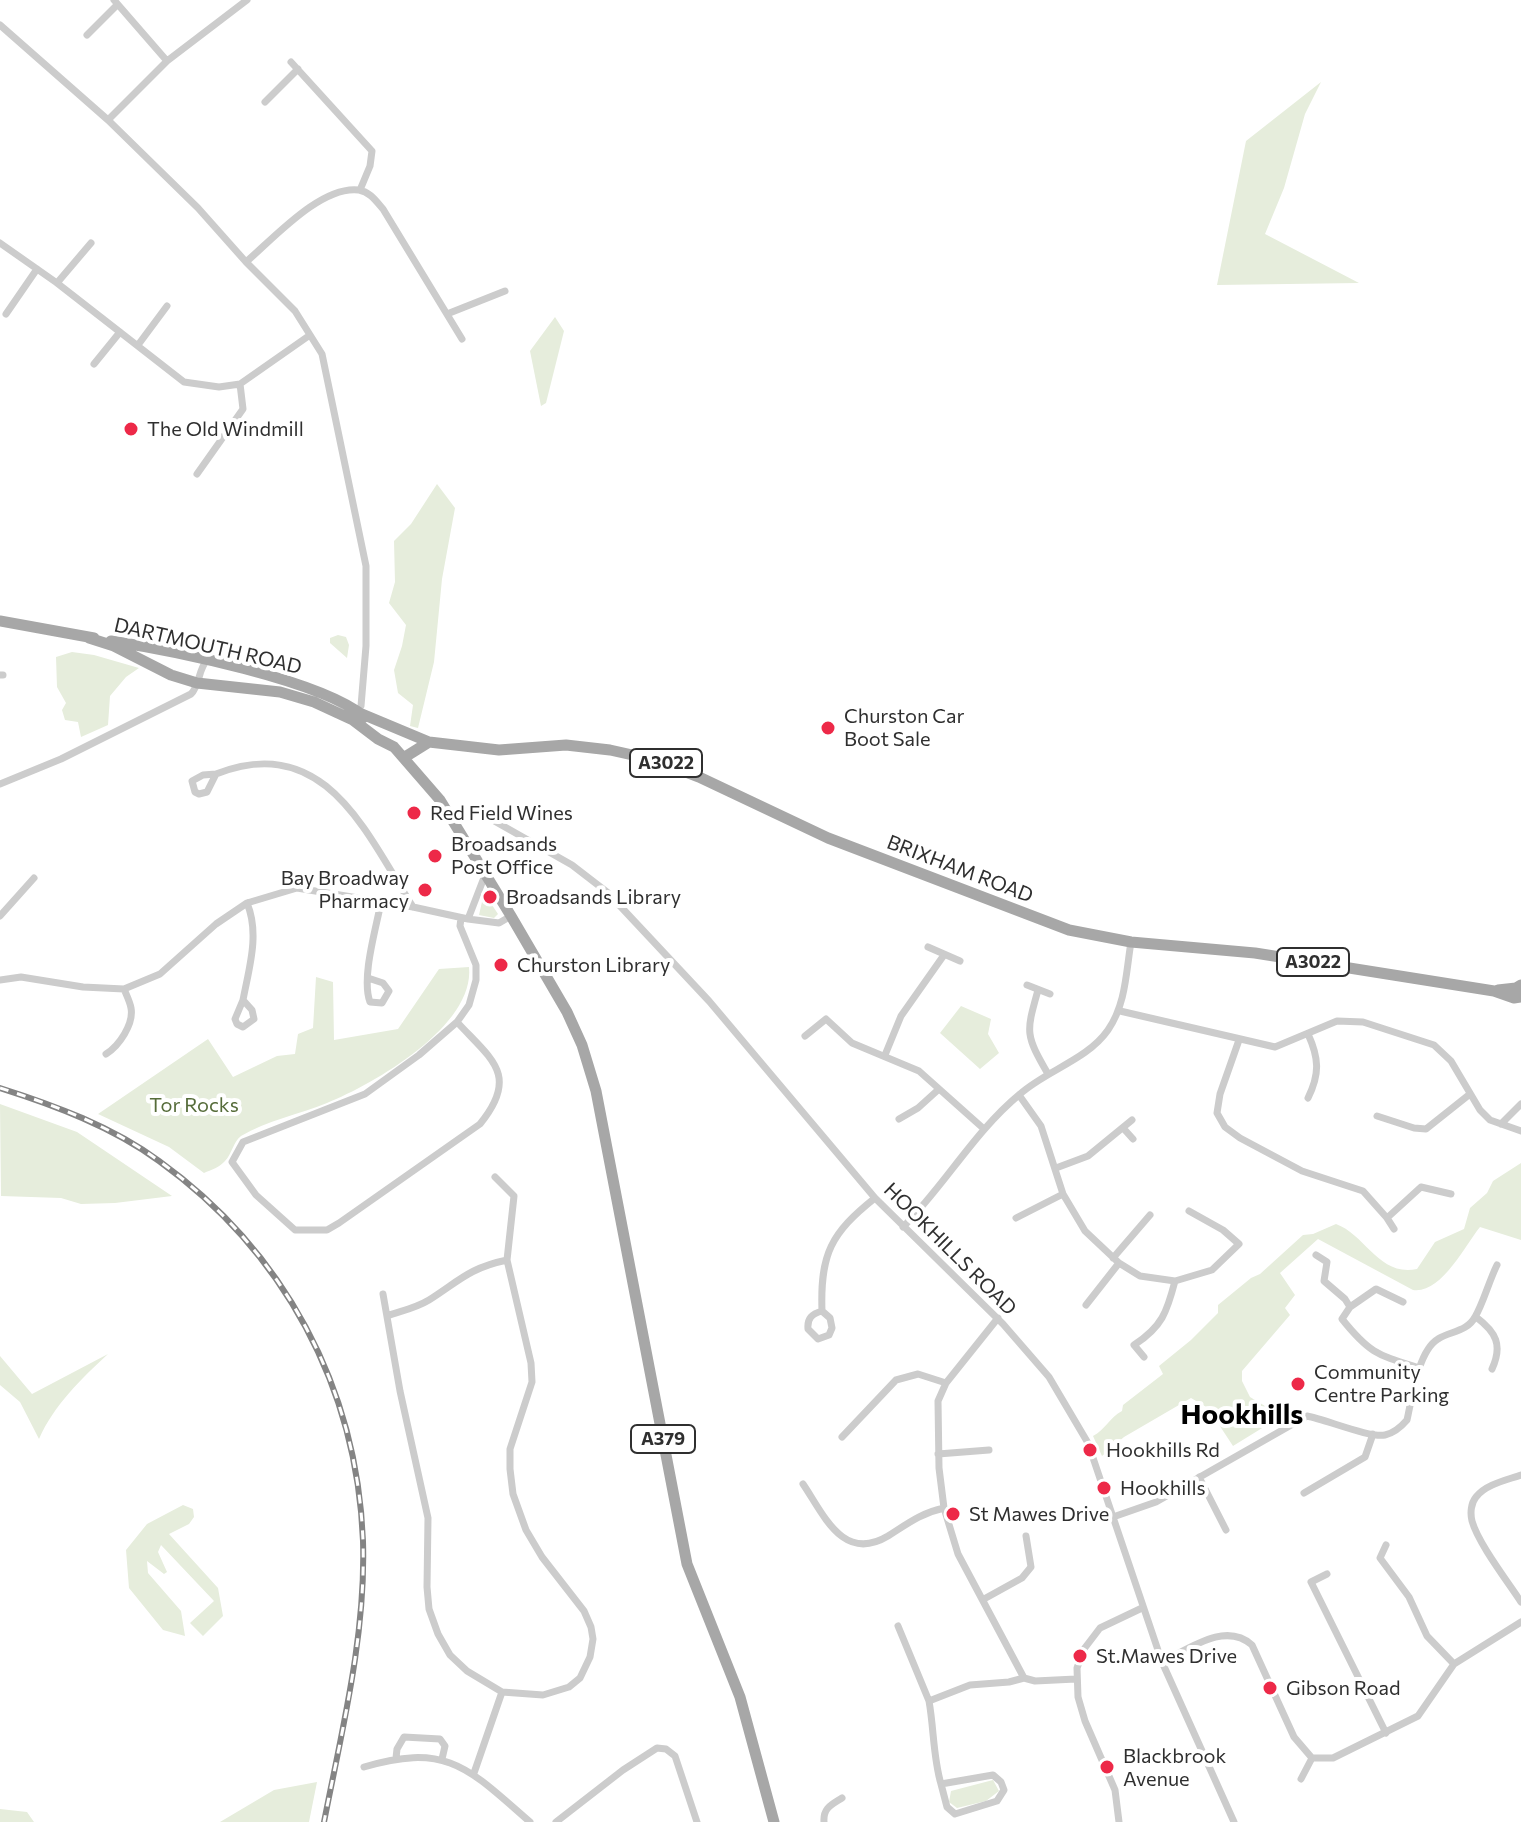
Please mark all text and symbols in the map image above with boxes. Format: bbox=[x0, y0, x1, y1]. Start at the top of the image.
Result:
place label: The Old Windmill bbox=[147, 417, 304, 441]
marker: The Old Windmill bbox=[122, 420, 140, 438]
street label: DARTMOUTH ROAD bbox=[112, 613, 304, 679]
place label: Churston Car Boot Sale bbox=[844, 704, 964, 751]
marker: Churston Car Boot Sale bbox=[819, 719, 837, 737]
road number: A3022 bbox=[630, 749, 702, 777]
place label: Red Field Wines bbox=[430, 801, 573, 825]
marker: Red Field Wines bbox=[405, 804, 423, 822]
street label: BRIXHAM ROAD bbox=[884, 830, 1036, 908]
place label: Broadsands Post Office bbox=[451, 832, 557, 879]
marker: Broadsands Post Office bbox=[426, 847, 444, 865]
place label: Bay Broadway Pharmacy bbox=[281, 866, 409, 913]
marker: Bay Broadway Pharmacy bbox=[416, 881, 434, 899]
place label: Broadsands Library bbox=[506, 885, 681, 909]
marker: Broadsands Library bbox=[481, 888, 499, 906]
road number: A3022 bbox=[1277, 948, 1349, 976]
place label: Churston Library bbox=[517, 953, 670, 977]
marker: Churston Library bbox=[492, 956, 510, 974]
park label: Tor Rocks bbox=[149, 1093, 239, 1117]
street label: HOOKHILLS ROAD bbox=[879, 1178, 1021, 1320]
place label: Community Centre Parking bbox=[1314, 1360, 1449, 1407]
marker: Community Centre Parking bbox=[1289, 1375, 1307, 1393]
district label: Hookhills bbox=[1181, 1398, 1303, 1432]
road number: A379 bbox=[631, 1425, 695, 1453]
place label: Hookhills Rd bbox=[1106, 1438, 1220, 1462]
marker: Hookhills Rd bbox=[1081, 1441, 1099, 1459]
place label: Hookhills bbox=[1120, 1476, 1206, 1500]
marker: Hookhills bbox=[1095, 1479, 1113, 1497]
place label: St Mawes Drive bbox=[969, 1502, 1109, 1526]
marker: St Mawes Drive bbox=[944, 1505, 962, 1523]
place label: St.Mawes Drive bbox=[1096, 1644, 1237, 1668]
marker: St.Mawes Drive bbox=[1071, 1647, 1089, 1665]
place label: Gibson Road bbox=[1286, 1676, 1400, 1700]
marker: Gibson Road bbox=[1261, 1679, 1279, 1697]
place label: Blackbrook Avenue bbox=[1123, 1744, 1226, 1791]
marker: Blackbrook Avenue bbox=[1098, 1758, 1116, 1776]

